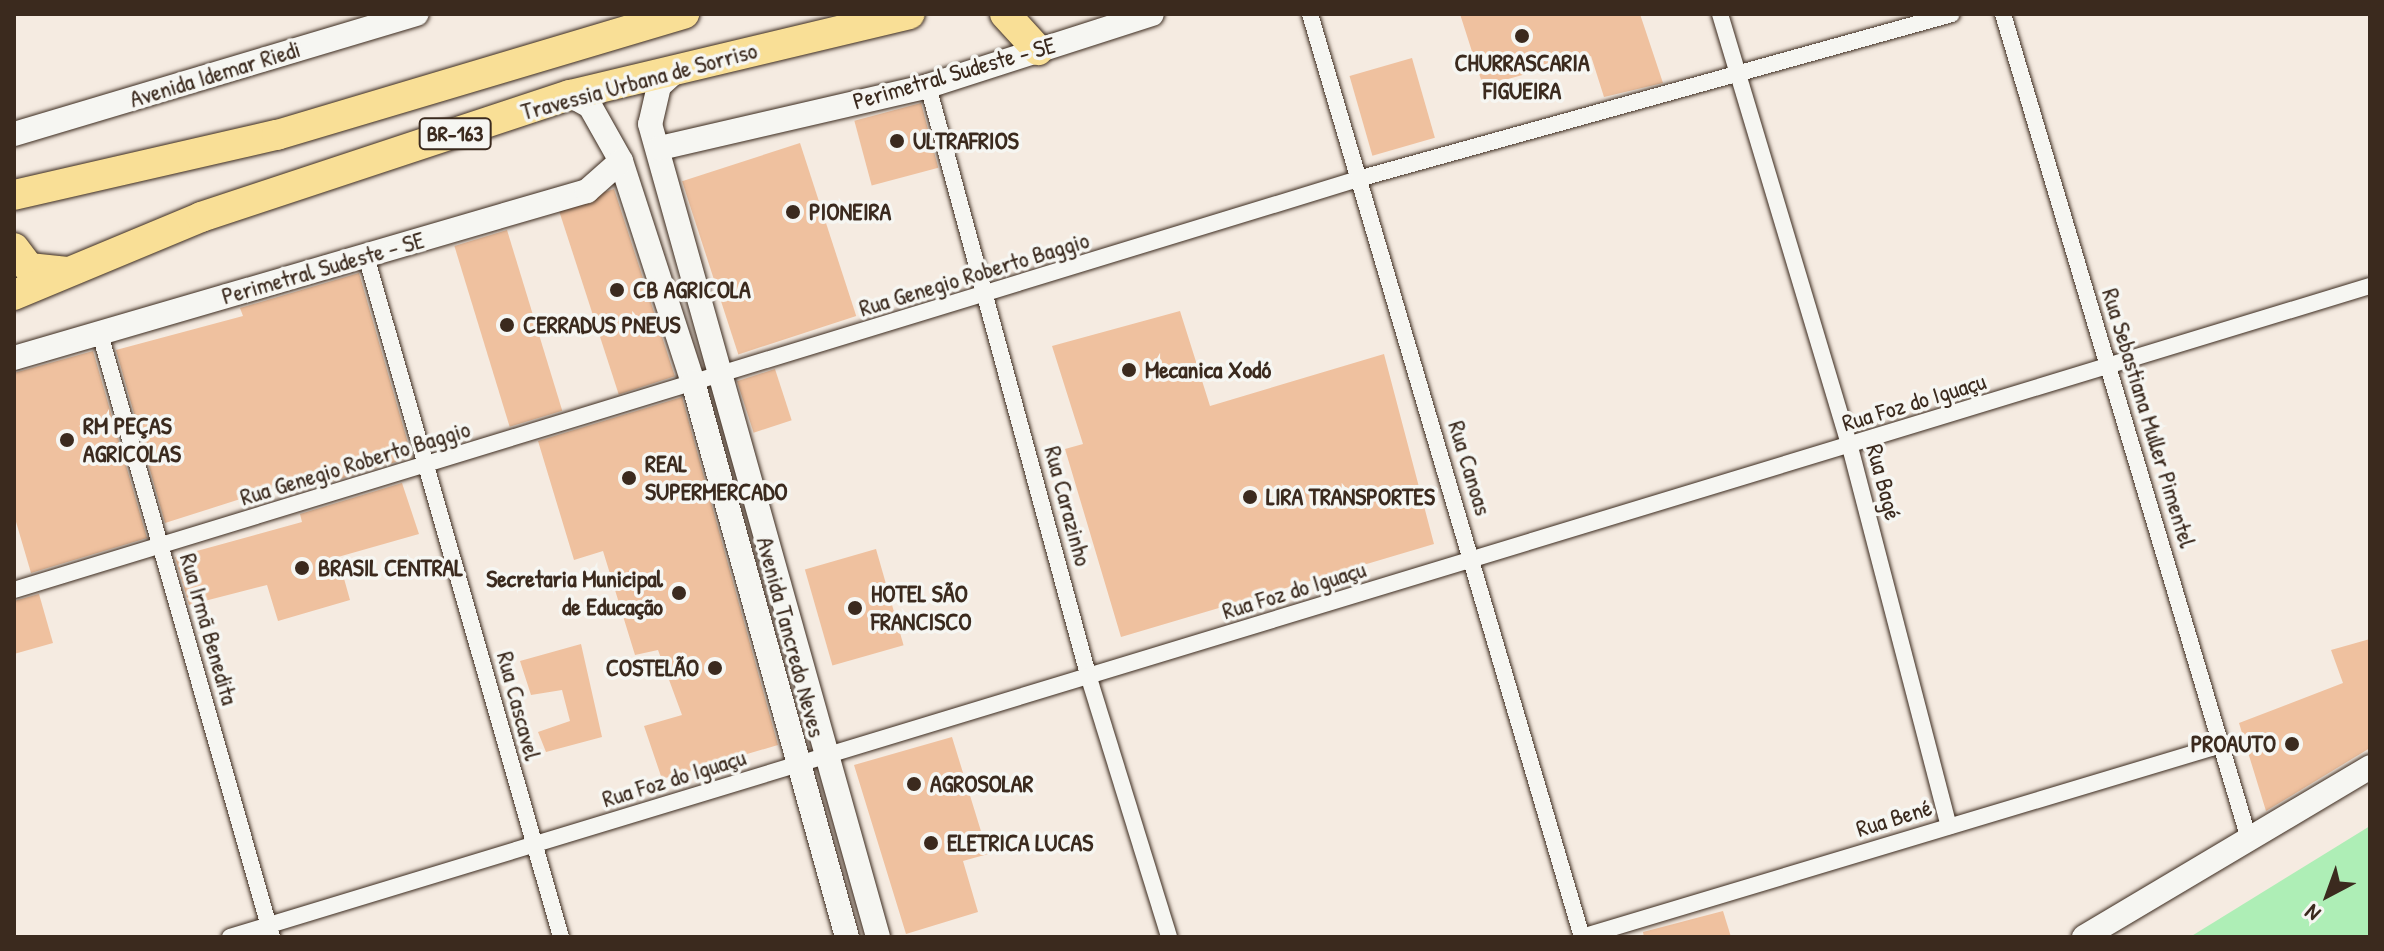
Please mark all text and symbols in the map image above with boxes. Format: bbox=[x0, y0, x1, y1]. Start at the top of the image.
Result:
marker: CHURRASCARIA FIGUEIRA bbox=[1513, 27, 1531, 45]
street label: Perimetral Sudeste - SE bbox=[849, 30, 1059, 116]
street label: Avenida Idemar Riedi bbox=[126, 34, 304, 114]
street label: Travessia Urbana de Sorriso bbox=[518, 36, 760, 126]
place label: CHURRASCARIA FIGUEIRA bbox=[1454, 49, 1590, 105]
road number: BR-163 bbox=[417, 116, 493, 152]
place label: ULTRAFRIOS bbox=[913, 127, 1019, 155]
marker: ULTRAFRIOS bbox=[888, 132, 906, 150]
place label: PIONEIRA bbox=[809, 198, 891, 226]
marker: PIONEIRA bbox=[784, 203, 802, 221]
street label: Perimetral Sudeste - SE bbox=[218, 225, 428, 311]
street label: Rua Genegio Roberto Baggio bbox=[856, 225, 1092, 323]
place label: CB AGRICOLA bbox=[633, 276, 751, 304]
marker: CB AGRICOLA bbox=[608, 281, 626, 299]
street label: Rua Sebastiana Muller Pimentel bbox=[2096, 285, 2202, 551]
place label: CERRADUS PNEUS bbox=[523, 311, 681, 339]
marker: CERRADUS PNEUS bbox=[498, 316, 516, 334]
place label: Mecanica Xodó bbox=[1145, 356, 1271, 384]
marker: Mecanica Xodó bbox=[1120, 361, 1138, 379]
street label: Rua Foz do Iguaçu bbox=[1839, 366, 1989, 438]
place label: RM PEÇAS AGRICOLAS bbox=[83, 412, 181, 468]
street label: Rua Genegio Roberto Baggio bbox=[237, 414, 473, 512]
street label: Rua Canoas bbox=[1442, 417, 1498, 519]
marker: RM PEÇAS AGRICOLAS bbox=[58, 431, 76, 449]
street label: Rua Bagé bbox=[1860, 441, 1908, 523]
street label: Rua Carazinho bbox=[1038, 443, 1098, 569]
place label: REAL SUPERMERCADO bbox=[645, 450, 788, 506]
marker: REAL SUPERMERCADO bbox=[620, 469, 638, 487]
place label: LIRA TRANSPORTES bbox=[1266, 483, 1435, 511]
marker: LIRA TRANSPORTES bbox=[1241, 488, 1259, 506]
street label: Avenida Tancredo Neves bbox=[750, 534, 832, 740]
street label: Rua Irmã Benedita bbox=[174, 550, 244, 708]
place label: BRASIL CENTRAL bbox=[318, 554, 463, 582]
street label: Rua Foz do Iguaçu bbox=[1219, 554, 1369, 626]
marker: BRASIL CENTRAL bbox=[293, 559, 311, 577]
place label: Secretaria Municipal de Educação bbox=[486, 565, 663, 621]
place label: HOTEL SÃO FRANCISCO bbox=[871, 580, 972, 636]
marker: Secretaria Municipal de Educação bbox=[670, 584, 688, 602]
marker: HOTEL SÃO FRANCISCO bbox=[846, 599, 864, 617]
street label: Rua Cascavel bbox=[491, 648, 547, 764]
place label: COSTELÃO bbox=[606, 654, 699, 682]
marker: COSTELÃO bbox=[706, 659, 724, 677]
place label: PROAUTO bbox=[2191, 730, 2276, 758]
marker: PROAUTO bbox=[2283, 735, 2301, 753]
street label: Rua Foz do Iguaçu bbox=[599, 742, 749, 814]
place label: AGROSOLAR bbox=[930, 770, 1033, 798]
marker: AGROSOLAR bbox=[905, 775, 923, 793]
street label: Rua Bené bbox=[1853, 793, 1935, 843]
place label: ELETRICA LUCAS bbox=[947, 829, 1093, 857]
marker: ELETRICA LUCAS bbox=[922, 834, 940, 852]
north arrow bbox=[2288, 855, 2368, 935]
text: N bbox=[2298, 898, 2327, 928]

